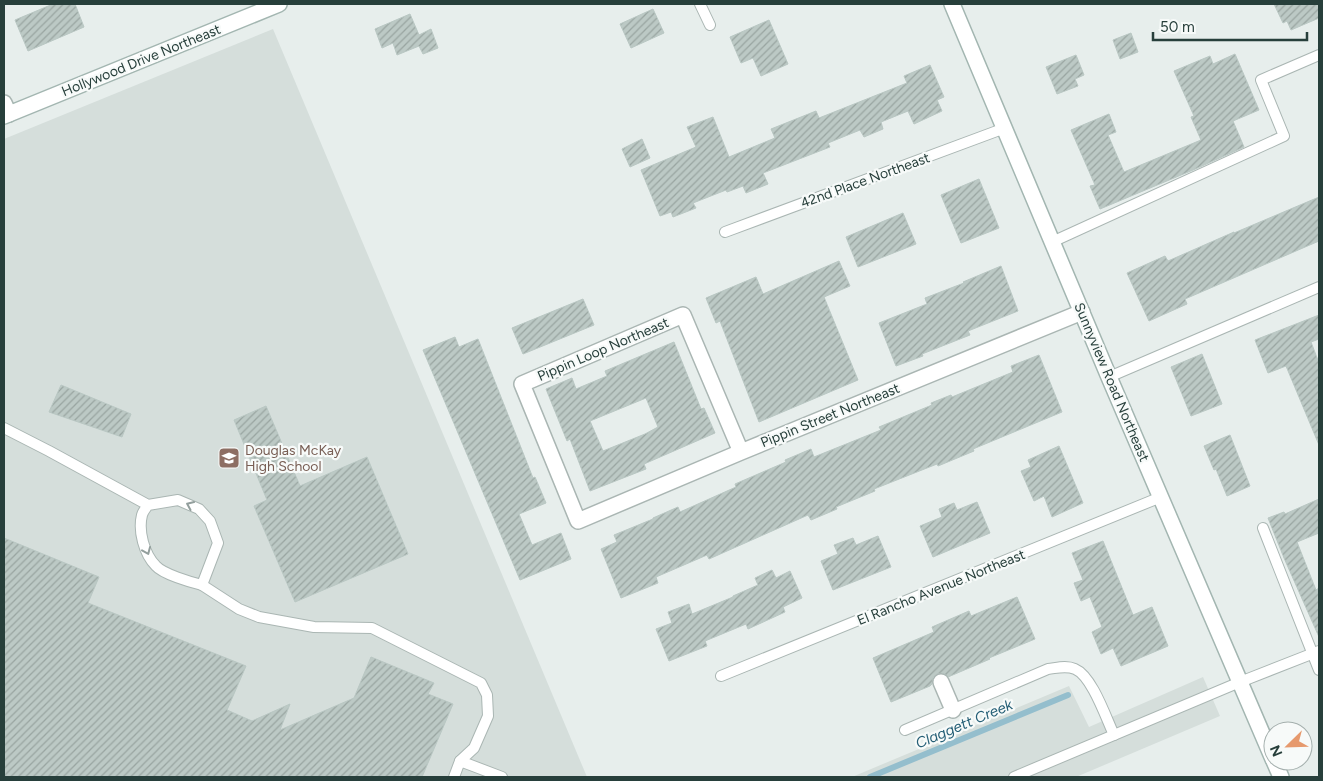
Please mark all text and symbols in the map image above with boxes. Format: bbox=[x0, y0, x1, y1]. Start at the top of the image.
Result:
scale bar bbox=[1153, 10, 1307, 42]
text: 50 m bbox=[1160, 18, 1195, 36]
street label: Hollywood Drive Northeast bbox=[59, 21, 223, 100]
street label: 42nd Place Northeast bbox=[798, 149, 932, 212]
street label: Sunnyview Road Northeast bbox=[1070, 300, 1153, 464]
street label: Pippin Loop Northeast bbox=[535, 314, 671, 385]
street label: Pippin Street Northeast bbox=[758, 380, 902, 451]
place label: Douglas McKay High School bbox=[245, 442, 342, 475]
school or university icon: Douglas McKay High School bbox=[217, 446, 241, 470]
one-way arrow bbox=[186, 500, 195, 511]
one-way arrow bbox=[142, 546, 152, 554]
street label: El Rancho Avenue Northeast bbox=[855, 546, 1028, 629]
water label: Claggett Creek bbox=[913, 695, 1016, 753]
north arrow bbox=[1263, 721, 1313, 771]
text: N bbox=[1267, 743, 1286, 759]

